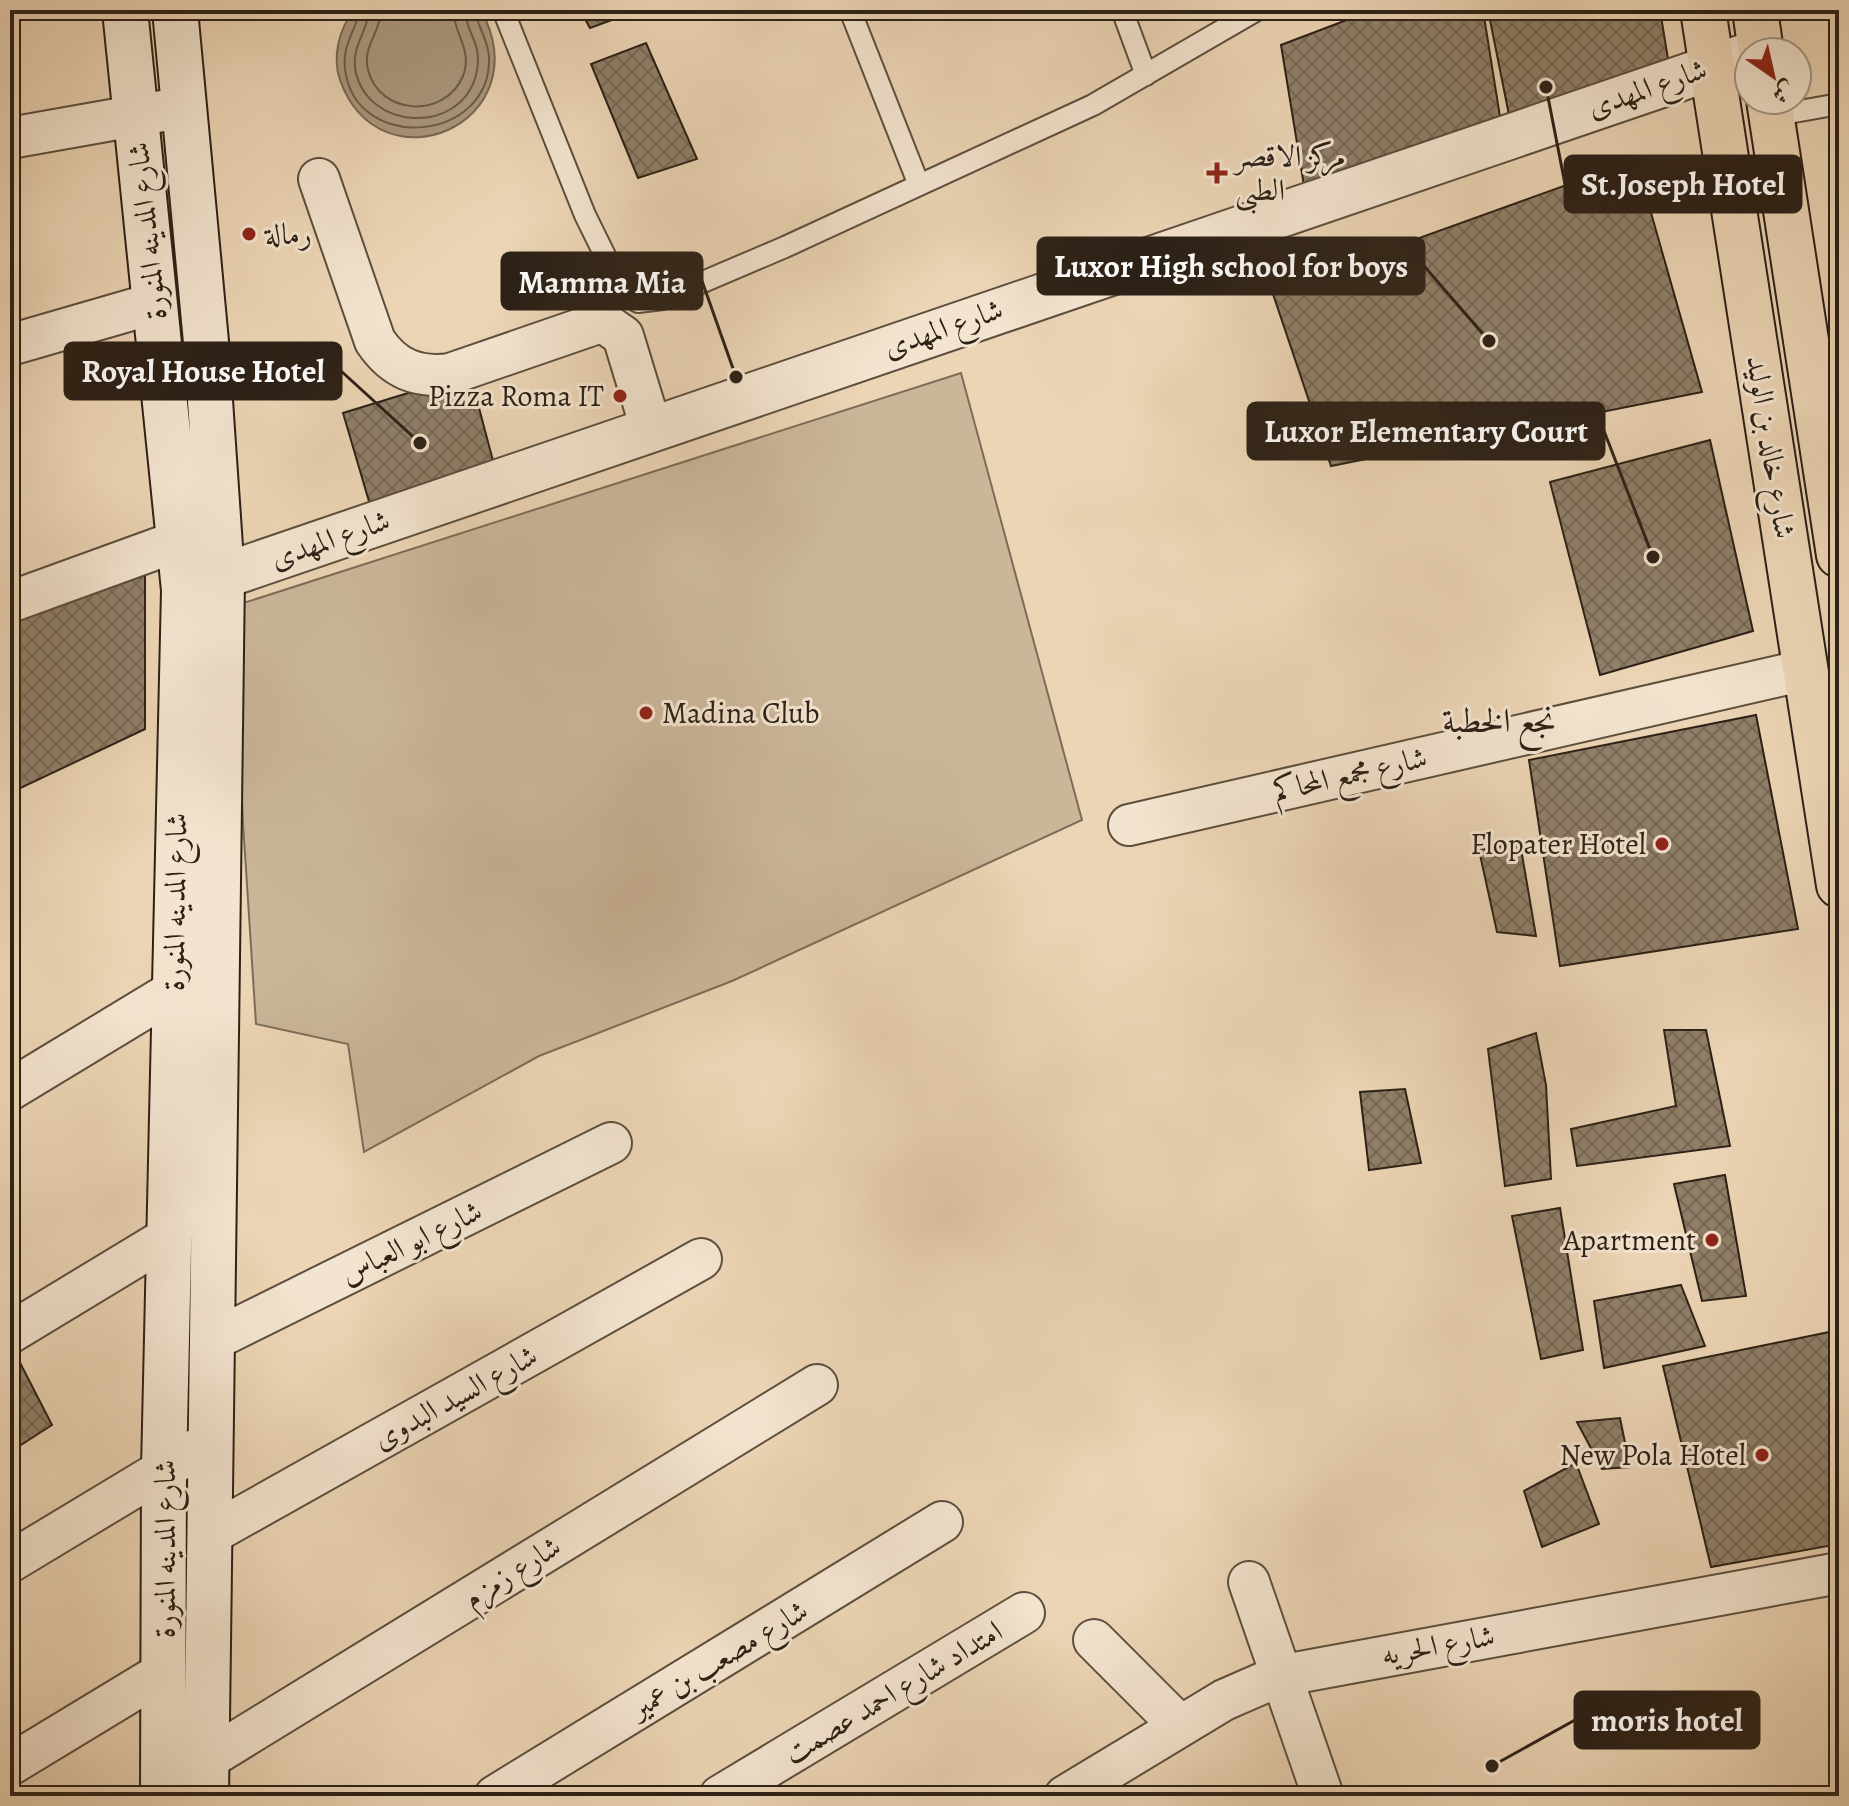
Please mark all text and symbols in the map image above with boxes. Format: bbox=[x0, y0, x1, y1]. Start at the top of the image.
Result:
north arrow bbox=[1733, 36, 1813, 116]
street label: شارع المهدى bbox=[1582, 49, 1714, 132]
text: ش bbox=[1766, 73, 1801, 110]
place label: مركز الاقصر الطبى bbox=[1232, 136, 1346, 214]
street label: شارع المدينه المنورة bbox=[118, 140, 181, 322]
callout: St.Joseph Hotel bbox=[1565, 156, 1801, 212]
marker: مركز الاقصر الطبى bbox=[1206, 162, 1228, 184]
text: St.Joseph Hotel bbox=[1581, 162, 1786, 206]
place label: رمالة bbox=[263, 214, 312, 254]
marker: رمالة bbox=[240, 225, 258, 243]
callout: Luxor High school for boys bbox=[1038, 238, 1424, 294]
text: Luxor High school for boys bbox=[1054, 244, 1408, 288]
callout: Mamma Mia bbox=[502, 253, 702, 309]
text: Mamma Mia bbox=[518, 260, 687, 304]
street label: شارع المهدى bbox=[878, 289, 1010, 372]
callout: Royal House Hotel bbox=[65, 343, 341, 399]
text: Royal House Hotel bbox=[81, 349, 325, 393]
street label: شارع خالد بن الوليد bbox=[1732, 352, 1805, 542]
place label: Pizza Roma IT bbox=[428, 376, 605, 416]
marker: Pizza Roma IT bbox=[611, 387, 629, 405]
callout: Luxor Elementary Court bbox=[1248, 403, 1604, 459]
text: Luxor Elementary Court bbox=[1264, 409, 1588, 453]
street label: شارع المهدى bbox=[265, 500, 397, 583]
place label: Madina Club bbox=[662, 693, 820, 733]
district label: نجع الخطبة bbox=[1442, 697, 1556, 751]
marker: Madina Club bbox=[637, 704, 655, 722]
street label: شارع مجمع المحاكم bbox=[1269, 737, 1432, 818]
street label: شارع المدينه المنورة bbox=[153, 812, 202, 992]
place label: Flopater Hotel bbox=[1470, 824, 1646, 864]
marker: Flopater Hotel bbox=[1653, 835, 1671, 853]
street label: شارع ابو العباس bbox=[333, 1190, 491, 1298]
place label: Apartment bbox=[1562, 1220, 1696, 1260]
marker: Apartment bbox=[1703, 1231, 1721, 1249]
street label: شارع السيد البدوى bbox=[366, 1335, 547, 1463]
place label: New Pola Hotel bbox=[1560, 1435, 1746, 1475]
marker: New Pola Hotel bbox=[1753, 1446, 1771, 1464]
street label: شارع المدينه المنورة bbox=[145, 1460, 190, 1638]
street label: شارع زمزم bbox=[456, 1526, 572, 1623]
street label: شارع مصعب بن عمير bbox=[620, 1590, 818, 1734]
street label: امتداد شارع احمد عصمت bbox=[776, 1611, 1012, 1777]
street label: شارع الحريه bbox=[1378, 1615, 1499, 1680]
callout: moris hotel bbox=[1575, 1692, 1759, 1748]
text: moris hotel bbox=[1591, 1698, 1744, 1742]

